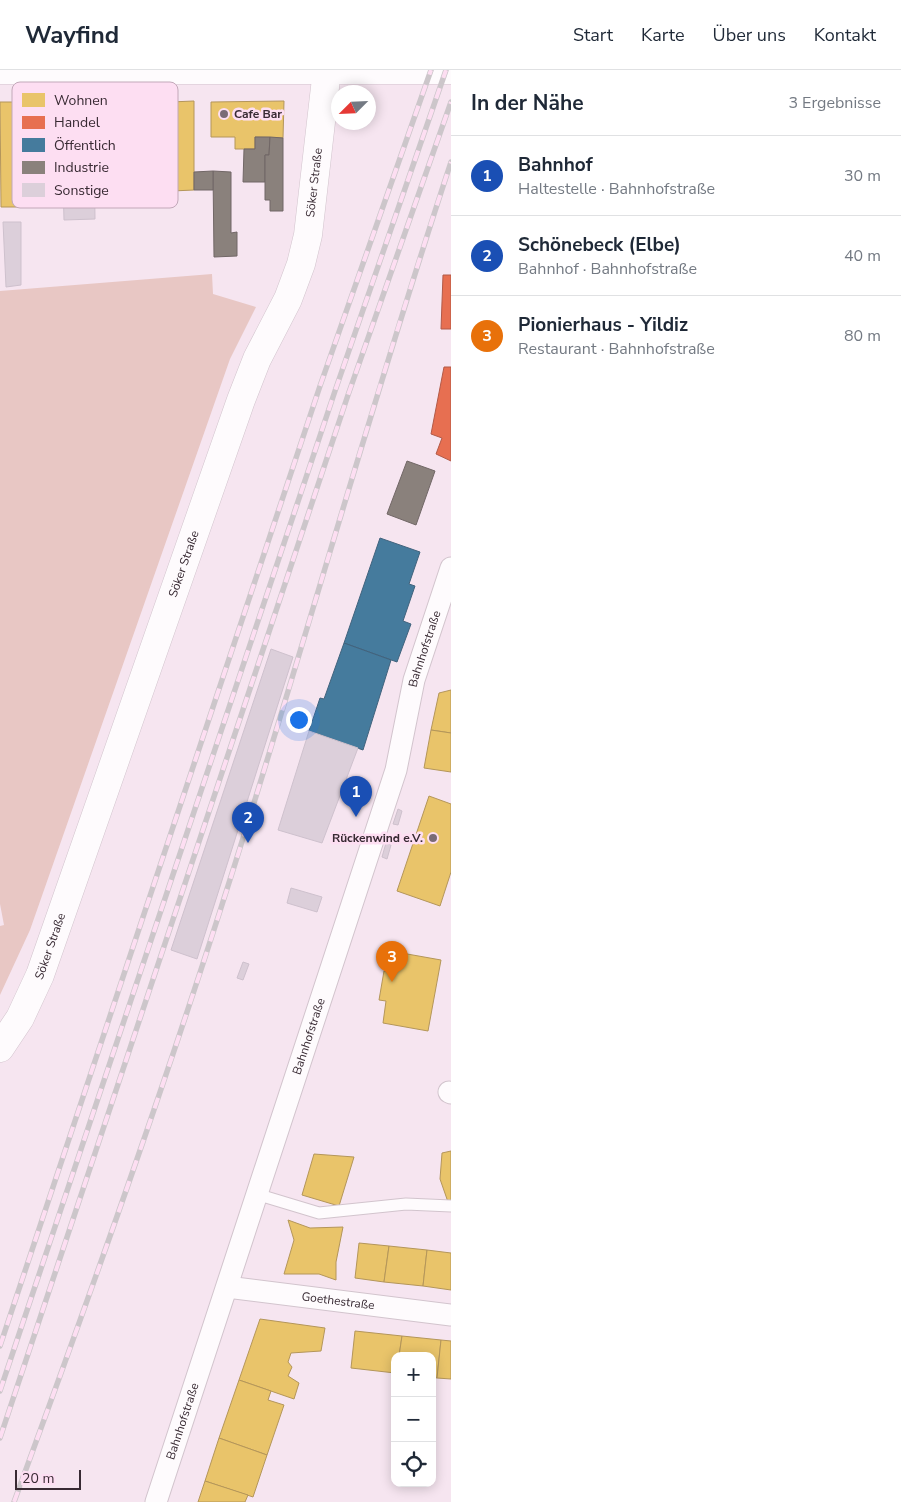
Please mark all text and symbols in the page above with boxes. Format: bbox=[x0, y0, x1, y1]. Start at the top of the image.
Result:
text: Wayfind bbox=[25, 19, 119, 51]
text: Start bbox=[573, 23, 613, 47]
text: Karte bbox=[641, 23, 685, 47]
text: Über uns bbox=[713, 23, 786, 47]
text: Kontakt bbox=[814, 23, 876, 47]
legend bbox=[12, 82, 178, 208]
north arrow bbox=[331, 85, 376, 130]
text: In der Nähe bbox=[471, 89, 584, 117]
text: Wohnen bbox=[54, 91, 108, 110]
text: 3 Ergebnisse bbox=[788, 92, 881, 114]
place label: Cafe Bar bbox=[234, 106, 282, 122]
marker: Cafe Bar bbox=[218, 108, 230, 120]
text: Handel bbox=[54, 113, 101, 132]
text: Öffentlich bbox=[54, 136, 116, 155]
street label: Söker Straße bbox=[302, 147, 326, 218]
text: Bahnhof bbox=[518, 152, 593, 178]
text: Industrie bbox=[54, 158, 109, 177]
text: 1 bbox=[482, 165, 492, 187]
text: 30 m bbox=[844, 165, 881, 187]
text: Haltestelle · Bahnhofstraße bbox=[518, 178, 715, 200]
text: Sonstige bbox=[54, 181, 109, 200]
text: Schönebeck (Elbe) bbox=[518, 232, 681, 258]
text: 2 bbox=[482, 245, 492, 267]
text: 40 m bbox=[844, 245, 881, 267]
text: Bahnhof · Bahnhofstraße bbox=[518, 258, 697, 280]
text: Pionierhaus - Yildiz bbox=[518, 312, 688, 338]
text: 3 bbox=[482, 325, 492, 347]
text: 80 m bbox=[844, 325, 881, 347]
text: Restaurant · Bahnhofstraße bbox=[518, 338, 715, 360]
street label: Söker Straße bbox=[165, 528, 203, 599]
street label: Bahnhofstraße bbox=[405, 608, 444, 688]
your location bbox=[286, 707, 312, 733]
pin: 1 bbox=[340, 776, 372, 817]
pin: 2 bbox=[232, 802, 264, 843]
place label: Rückenwind e.V. bbox=[332, 830, 423, 846]
marker: Rückenwind e.V. bbox=[427, 832, 439, 844]
street label: Söker Straße bbox=[31, 911, 69, 982]
pin: 3 bbox=[376, 941, 408, 982]
street label: Bahnhofstraße bbox=[289, 996, 329, 1077]
street label: Goethestraße bbox=[301, 1288, 376, 1313]
map controls bbox=[391, 1352, 436, 1487]
button: + bbox=[391, 1352, 436, 1397]
street label: Bahnhofstraße bbox=[162, 1381, 203, 1462]
button: − bbox=[391, 1397, 436, 1442]
button: locate bbox=[391, 1442, 436, 1487]
scale bar bbox=[15, 1467, 81, 1490]
text: 20 m bbox=[22, 1469, 54, 1488]

